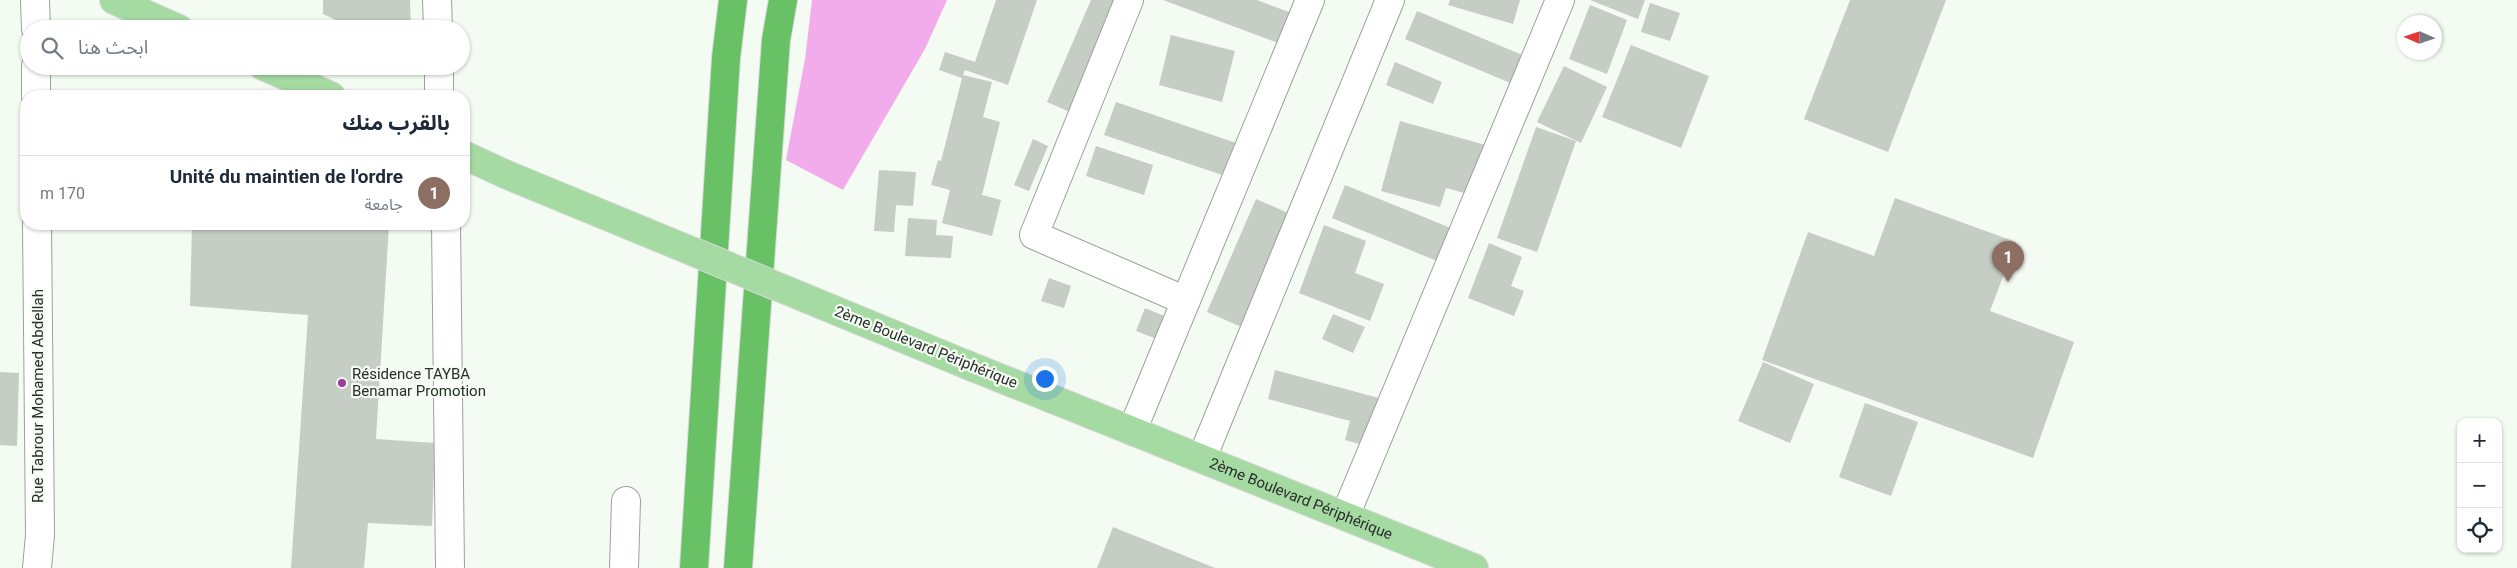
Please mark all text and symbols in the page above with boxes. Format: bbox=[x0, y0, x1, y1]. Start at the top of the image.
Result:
north arrow bbox=[2397, 15, 2442, 60]
search box bbox=[20, 20, 470, 75]
icon: search bbox=[38, 34, 66, 62]
text: ابحث هنا bbox=[78, 36, 148, 59]
text: بالقرب منك bbox=[342, 111, 450, 135]
text: Unité du maintien de l'ordre bbox=[170, 165, 403, 188]
text: 170 m bbox=[40, 184, 85, 203]
text: 1 bbox=[429, 184, 439, 203]
text: جامعة bbox=[364, 195, 403, 214]
pin: 1 bbox=[1992, 241, 2024, 282]
street label: Rue Tabrour Mohamed Abdellah bbox=[29, 289, 47, 503]
street label: 2ème Boulevard Périphérique bbox=[832, 302, 1020, 392]
place label: Résidence TAYBA Benamar Promotion bbox=[352, 365, 486, 400]
your location bbox=[1032, 366, 1058, 392]
marker: Résidence TAYBA Benamar Promotion bbox=[336, 377, 348, 389]
map controls bbox=[2457, 418, 2502, 553]
button: + bbox=[2457, 418, 2502, 463]
street label: 2ème Boulevard Périphérique bbox=[1207, 454, 1395, 543]
button: − bbox=[2457, 463, 2502, 508]
button: locate bbox=[2457, 508, 2502, 553]

